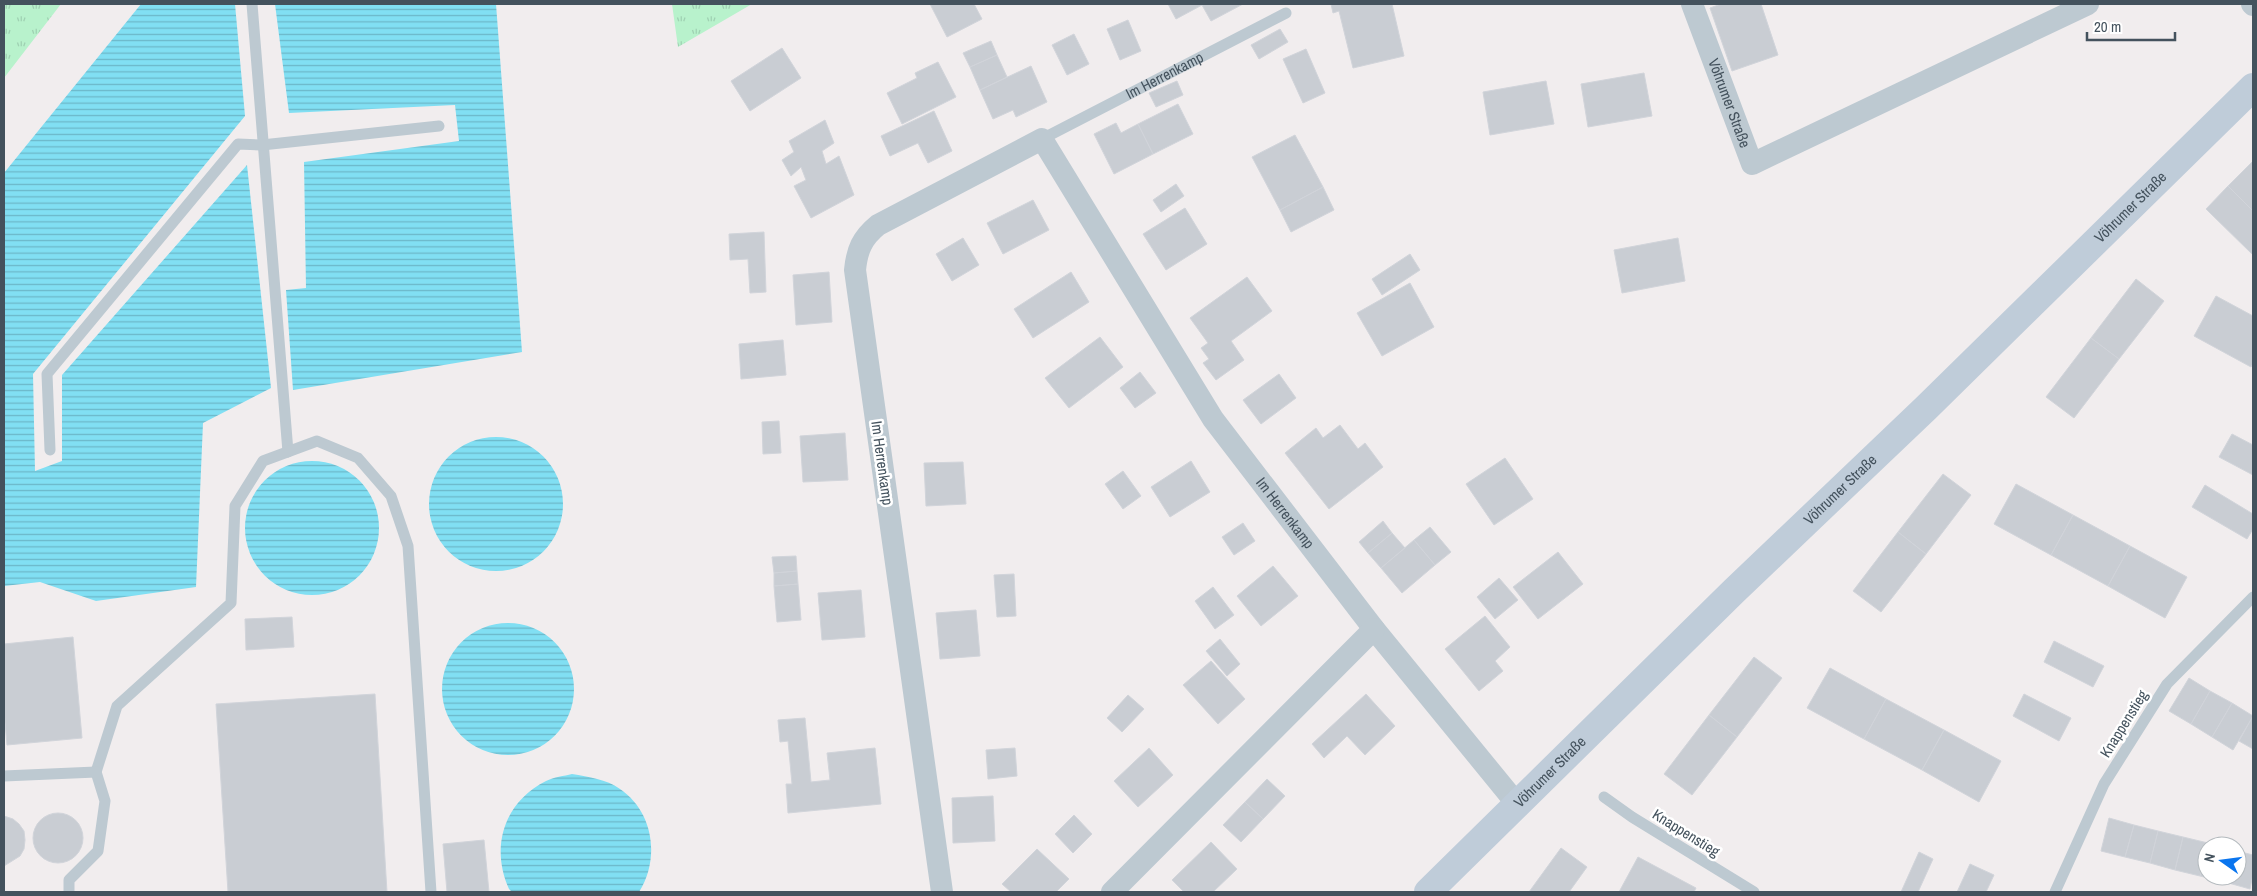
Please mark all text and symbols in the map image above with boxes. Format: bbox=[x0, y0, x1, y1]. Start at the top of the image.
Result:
scale bar bbox=[2087, 10, 2174, 42]
text: 20 m bbox=[2094, 16, 2121, 37]
street label: Im Herrenkamp bbox=[1122, 46, 1207, 104]
street label: Vöhrumer Straße bbox=[1703, 55, 1756, 151]
street label: Vöhrumer Straße bbox=[2089, 166, 2171, 247]
street label: Im Herrenkamp bbox=[866, 419, 899, 507]
street label: Vöhrumer Straße bbox=[1799, 449, 1881, 529]
street label: Im Herrenkamp bbox=[1251, 473, 1320, 553]
street label: Knappenstieg bbox=[2095, 686, 2153, 761]
street label: Vöhrumer Straße bbox=[1509, 731, 1590, 812]
street label: Knappenstieg bbox=[1649, 804, 1724, 862]
north arrow bbox=[2197, 836, 2247, 886]
text: N bbox=[2200, 852, 2219, 864]

